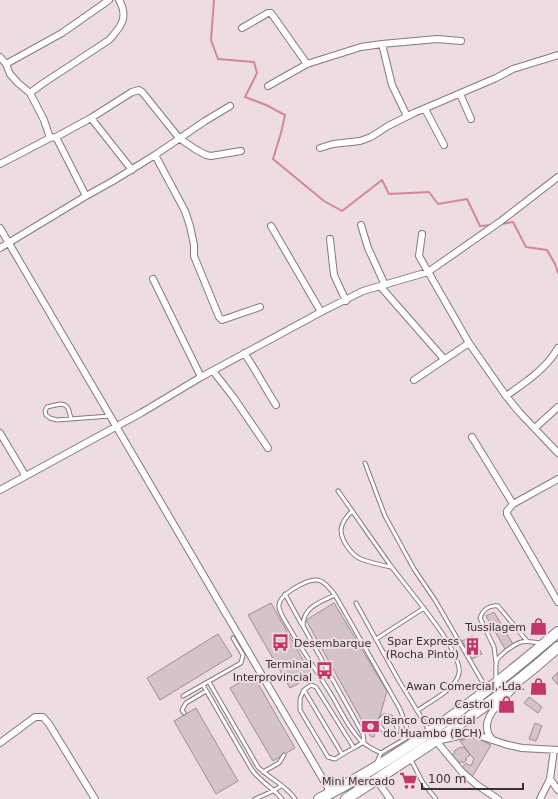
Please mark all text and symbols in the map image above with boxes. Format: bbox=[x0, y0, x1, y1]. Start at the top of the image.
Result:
shop icon: Tussilagem bbox=[529, 617, 549, 637]
place label: Tussilagem bbox=[464, 621, 526, 634]
bus stop icon: Desembarque bbox=[271, 633, 291, 653]
place label: Spar Express (Rocha Pinto) bbox=[386, 635, 459, 661]
place label: Desembarque bbox=[294, 637, 371, 650]
building icon: Spar Express (Rocha Pinto) bbox=[462, 637, 482, 657]
place label: Terminal Interprovincial bbox=[233, 658, 312, 684]
bus stop icon: Terminal Interprovincial bbox=[315, 660, 335, 680]
shop icon: Awan Comercial, Lda. bbox=[528, 676, 548, 696]
place label: Awan Comercial, Lda. bbox=[406, 680, 525, 693]
shop icon: Castrol bbox=[496, 694, 516, 714]
place label: Castrol bbox=[454, 698, 493, 711]
place label: Banco Comercial do Huambo (BCH) bbox=[383, 714, 482, 740]
bank icon: Banco Comercial do Huambo (BCH) bbox=[360, 716, 380, 736]
scale bar bbox=[422, 765, 523, 791]
supermarket icon: Mini Mercado bbox=[398, 771, 418, 791]
text: 100 m bbox=[428, 772, 466, 786]
place label: Mini Mercado bbox=[322, 775, 395, 788]

